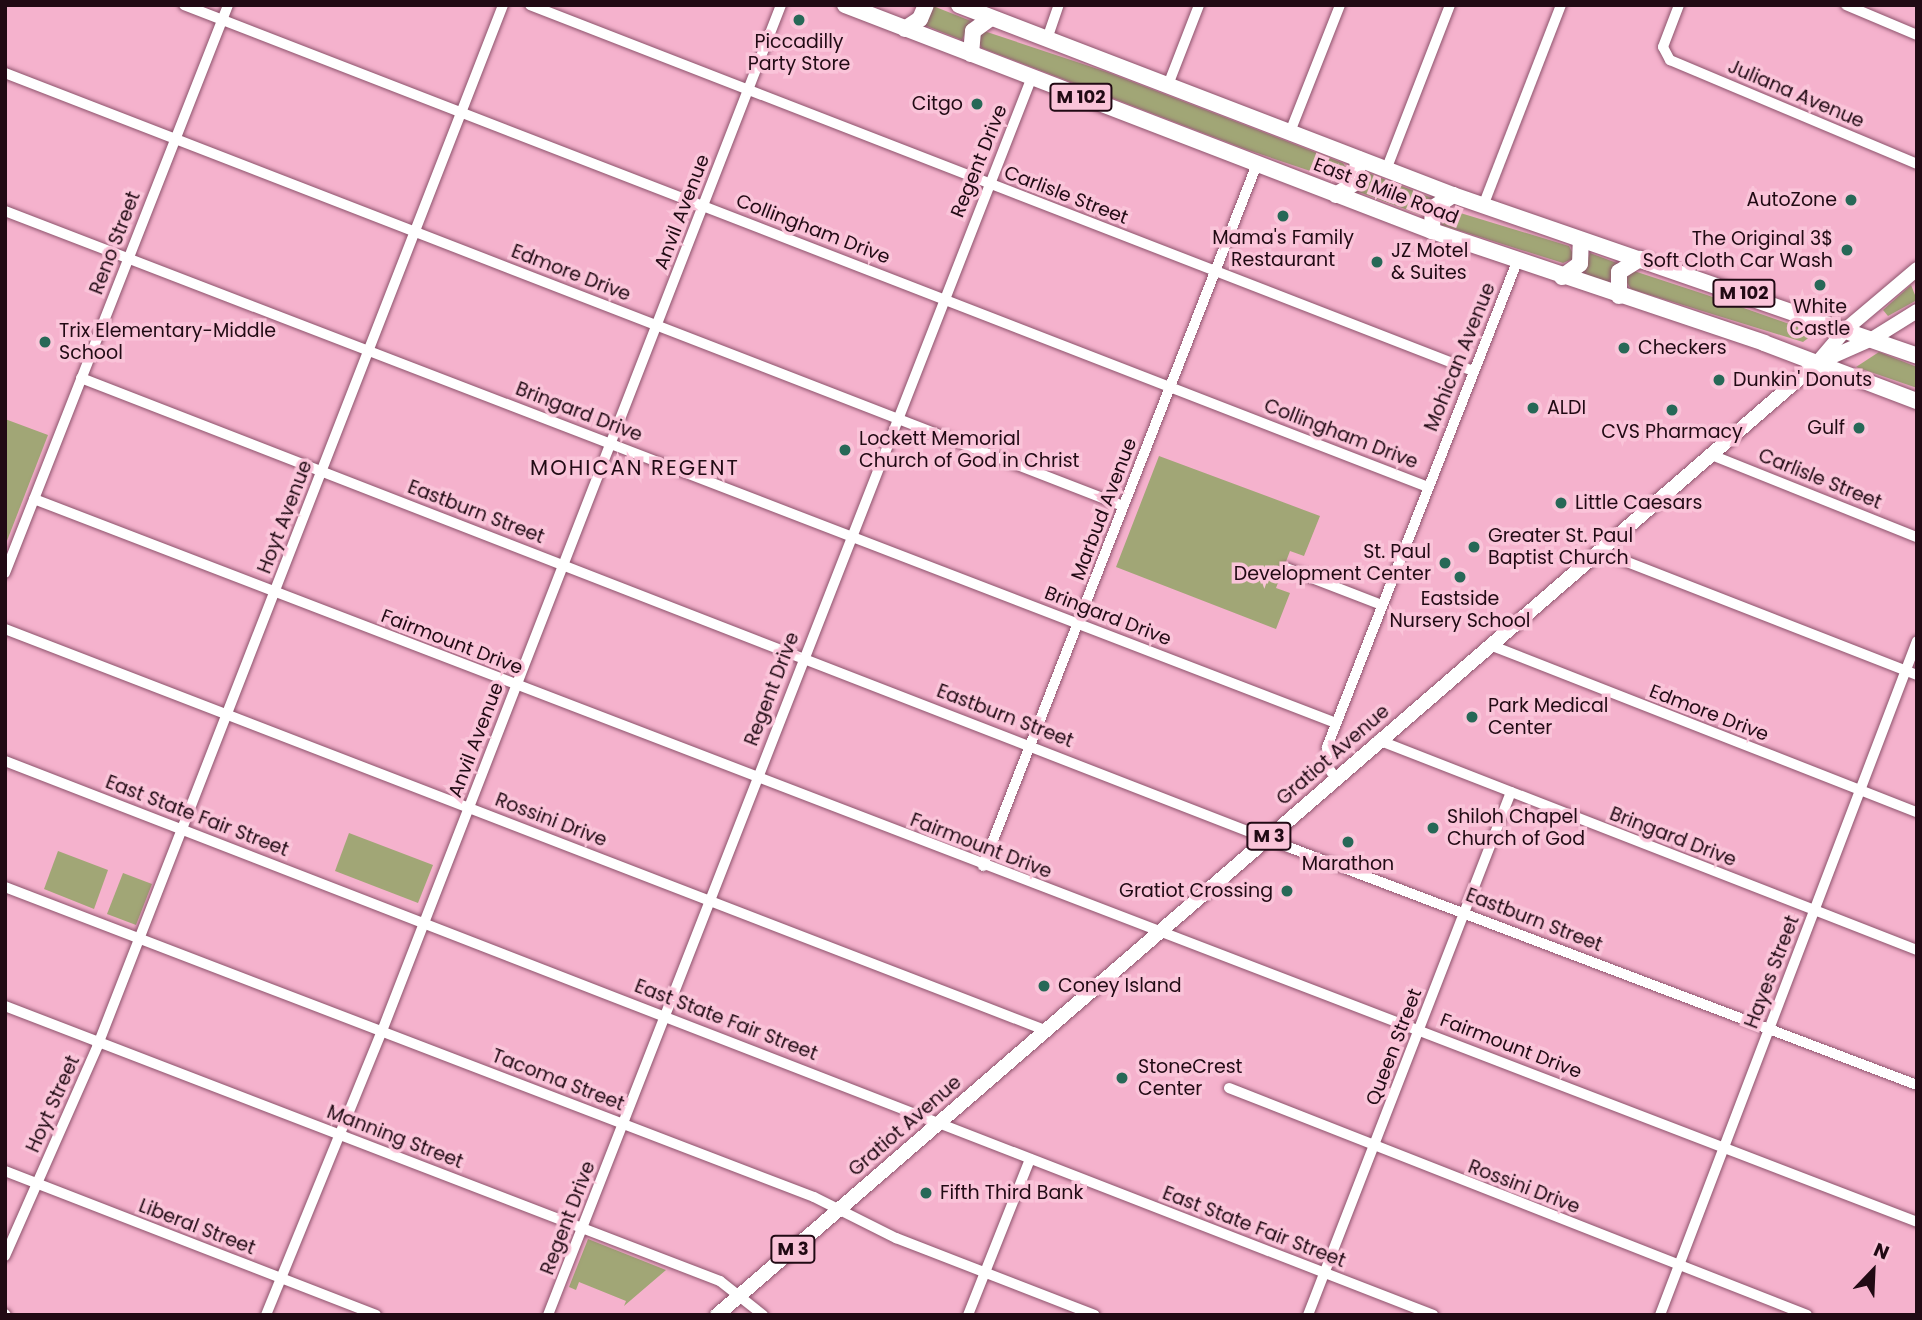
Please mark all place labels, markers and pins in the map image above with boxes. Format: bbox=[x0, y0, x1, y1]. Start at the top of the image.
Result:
marker: Piccadilly Party Store bbox=[791, 12, 807, 28]
place label: Piccadilly Party Store bbox=[748, 31, 850, 75]
place label: Citgo bbox=[912, 93, 963, 115]
marker: Citgo bbox=[969, 96, 985, 112]
place label: AutoZone bbox=[1747, 189, 1837, 211]
marker: AutoZone bbox=[1843, 192, 1859, 208]
marker: Mama's Family Restaurant bbox=[1275, 208, 1291, 224]
place label: Mama's Family Restaurant bbox=[1212, 227, 1354, 271]
place label: The Original 3$ Soft Cloth Car Wash bbox=[1643, 228, 1833, 272]
place label: JZ Motel & Suites bbox=[1391, 240, 1468, 284]
marker: The Original 3$ Soft Cloth Car Wash bbox=[1839, 242, 1855, 258]
marker: JZ Motel & Suites bbox=[1369, 254, 1385, 270]
marker: White Castle bbox=[1812, 277, 1828, 293]
place label: White Castle bbox=[1790, 296, 1850, 340]
place label: Trix Elementary-Middle School bbox=[59, 320, 276, 364]
marker: Trix Elementary-Middle School bbox=[37, 334, 53, 350]
place label: Checkers bbox=[1638, 337, 1727, 359]
marker: Checkers bbox=[1616, 340, 1632, 356]
place label: Dunkin' Donuts bbox=[1733, 369, 1872, 391]
marker: Dunkin' Donuts bbox=[1711, 372, 1727, 388]
place label: ALDI bbox=[1547, 397, 1586, 419]
marker: ALDI bbox=[1525, 400, 1541, 416]
marker: CVS Pharmacy bbox=[1664, 402, 1680, 418]
place label: Gulf bbox=[1807, 417, 1845, 439]
marker: Gulf bbox=[1851, 420, 1867, 436]
place label: CVS Pharmacy bbox=[1601, 421, 1743, 443]
place label: Lockett Memorial Church of God in Christ bbox=[859, 428, 1080, 472]
marker: Lockett Memorial Church of God in Christ bbox=[837, 442, 853, 458]
place label: Little Caesars bbox=[1575, 492, 1702, 514]
marker: Little Caesars bbox=[1553, 495, 1569, 511]
place label: Greater St. Paul Baptist Church bbox=[1488, 525, 1633, 569]
marker: Greater St. Paul Baptist Church bbox=[1466, 539, 1482, 555]
place label: St. Paul Development Center bbox=[1234, 541, 1431, 585]
marker: St. Paul Development Center bbox=[1437, 555, 1453, 571]
marker: Eastside Nursery School bbox=[1452, 569, 1468, 585]
place label: Eastside Nursery School bbox=[1390, 588, 1530, 632]
place label: Park Medical Center bbox=[1488, 695, 1608, 739]
marker: Park Medical Center bbox=[1462, 707, 1482, 727]
place label: Shiloh Chapel Church of God bbox=[1447, 806, 1585, 850]
marker: Shiloh Chapel Church of God bbox=[1425, 820, 1441, 836]
marker: Marathon bbox=[1340, 834, 1356, 850]
place label: Marathon bbox=[1302, 853, 1394, 875]
place label: Gratiot Crossing bbox=[1119, 880, 1273, 902]
marker: Gratiot Crossing bbox=[1279, 883, 1295, 899]
place label: Coney Island bbox=[1058, 975, 1182, 997]
marker: Coney Island bbox=[1036, 978, 1052, 994]
place label: StoneCrest Center bbox=[1138, 1056, 1243, 1100]
marker: StoneCrest Center bbox=[1112, 1068, 1132, 1088]
place label: Fifth Third Bank bbox=[940, 1182, 1083, 1204]
marker: Fifth Third Bank bbox=[918, 1185, 934, 1201]

